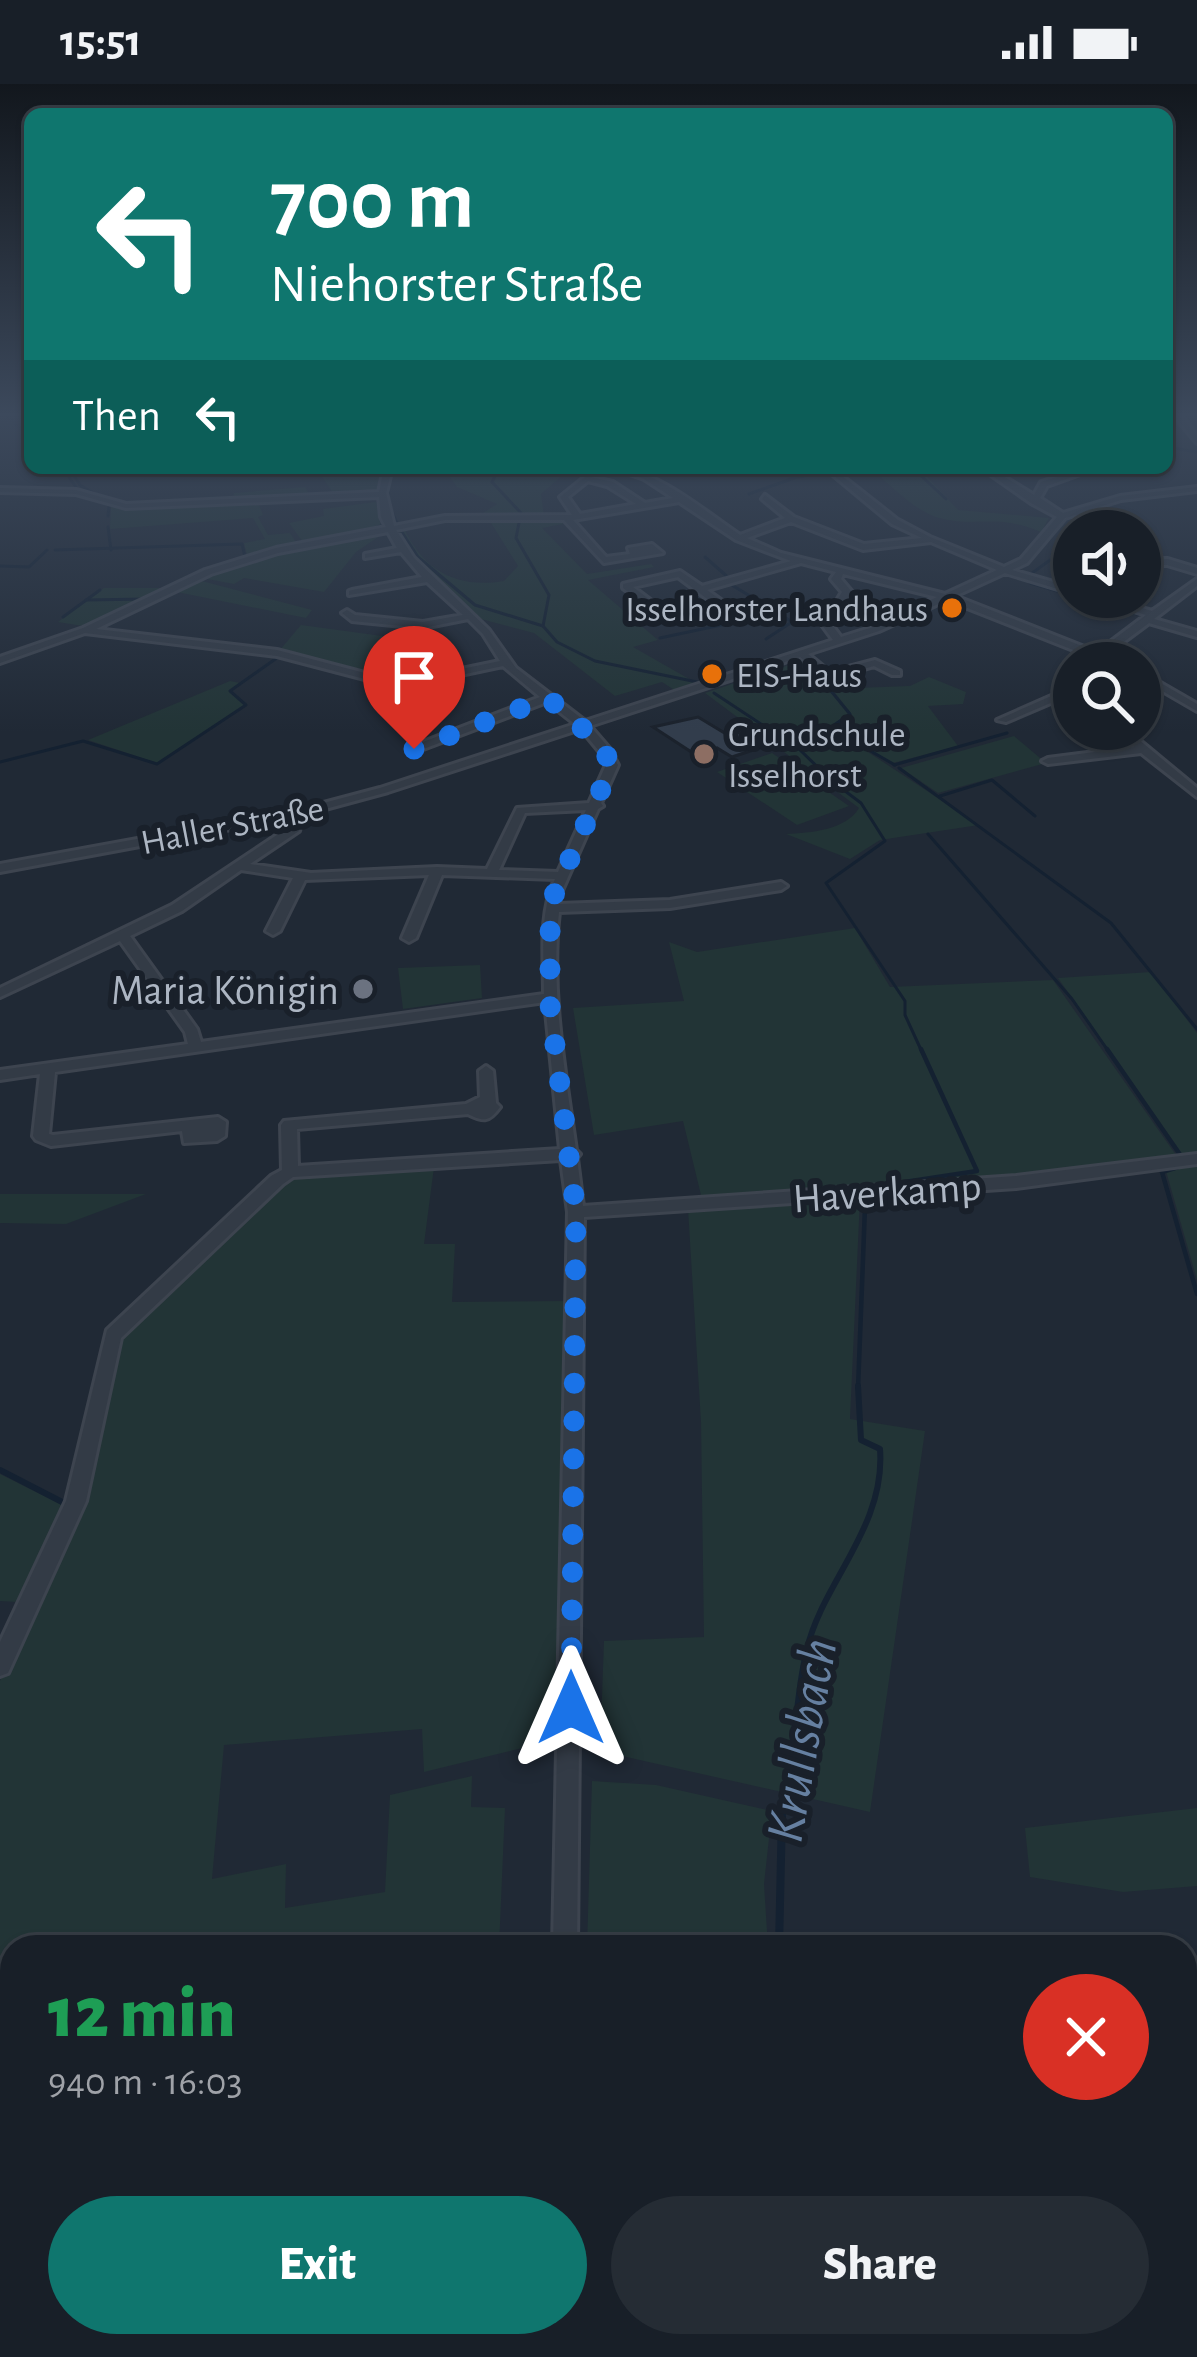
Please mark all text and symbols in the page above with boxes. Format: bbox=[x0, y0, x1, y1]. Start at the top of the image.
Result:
text: 15:51 bbox=[60, 19, 142, 64]
icon: left bbox=[72, 156, 228, 312]
text: 700 m bbox=[270, 160, 474, 244]
text: Niehorster Straße bbox=[270, 258, 643, 312]
icon: left bbox=[185, 384, 251, 450]
text: Then bbox=[72, 394, 161, 439]
map controls bbox=[1053, 510, 1161, 750]
button: sound bbox=[1053, 510, 1161, 618]
place label: Isselhorster Landhaus bbox=[625, 592, 928, 628]
marker: Isselhorster Landhaus bbox=[939, 595, 965, 621]
pin bbox=[363, 626, 465, 749]
button: search bbox=[1053, 642, 1161, 750]
icon: arrive bbox=[381, 644, 447, 710]
place label: EIS-Haus bbox=[736, 658, 862, 694]
marker: EIS-Haus bbox=[699, 661, 725, 687]
place label: Grundschule Isselhorst bbox=[728, 717, 905, 794]
marker: Grundschule Isselhorst bbox=[691, 741, 717, 767]
street label: Haller Straße bbox=[138, 791, 327, 861]
place label: Maria Königin bbox=[111, 970, 339, 1012]
marker: Maria Königin bbox=[350, 976, 376, 1002]
street label: Haverkamp bbox=[791, 1165, 983, 1221]
water label: Krullsbach bbox=[758, 1634, 847, 1847]
position arrow bbox=[508, 1645, 634, 1771]
button: close bbox=[1023, 1974, 1149, 2100]
text: 12 min bbox=[48, 1978, 236, 2050]
text: 940 m · 16:03 bbox=[48, 2063, 242, 2102]
button: Exit bbox=[48, 2196, 587, 2334]
button: Share bbox=[611, 2196, 1149, 2334]

